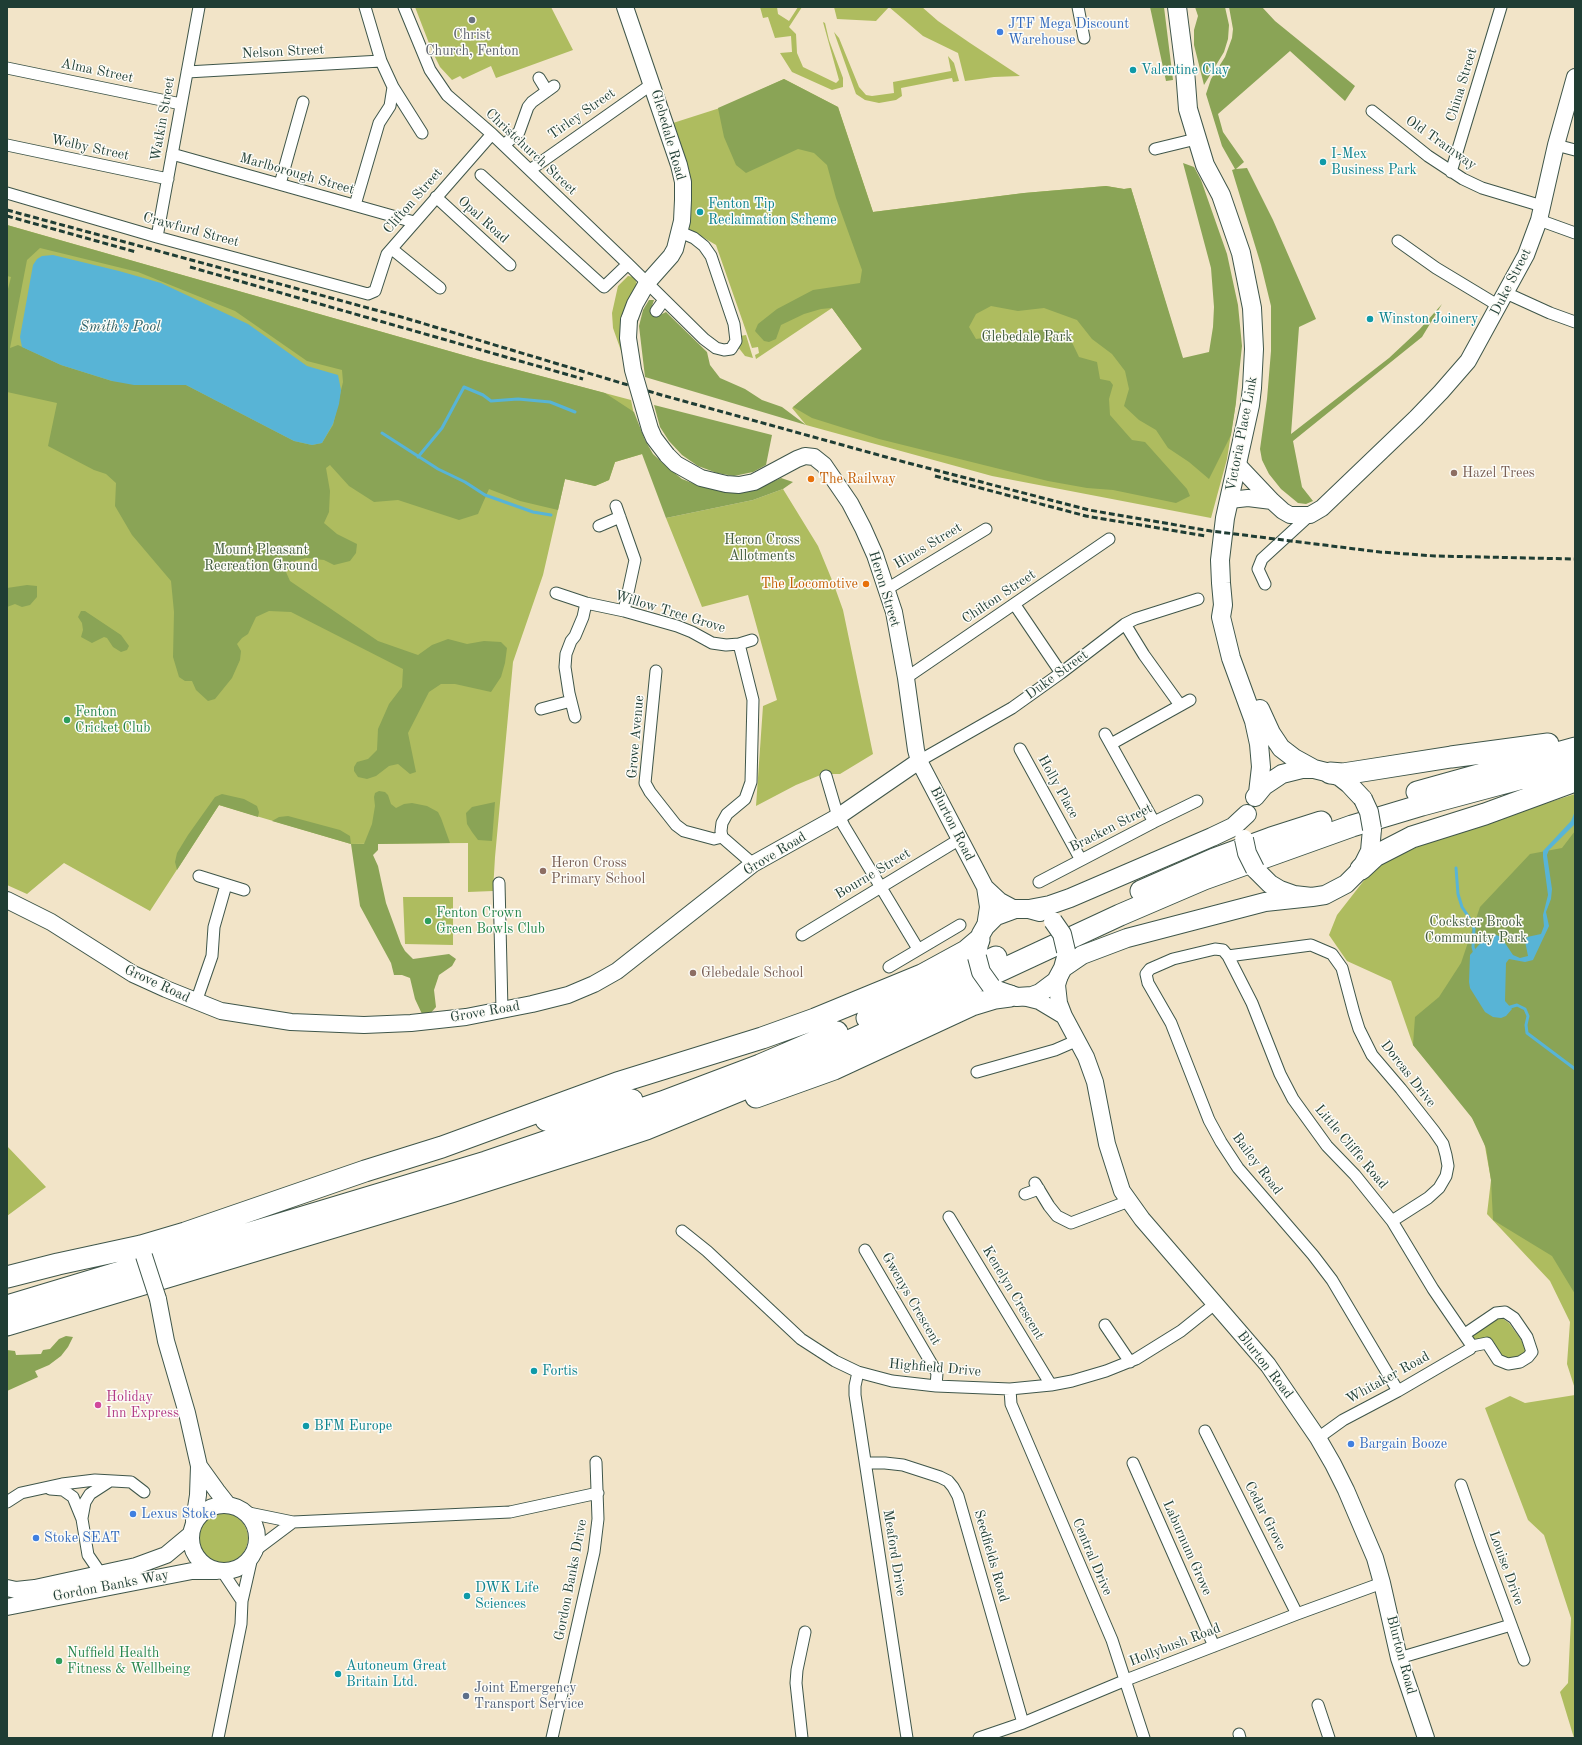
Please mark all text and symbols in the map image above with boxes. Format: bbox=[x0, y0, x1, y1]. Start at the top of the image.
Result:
marker: Christ Church, Fenton bbox=[467, 15, 477, 25]
place label: JTF Mega Discount Warehouse bbox=[1008, 16, 1129, 48]
place label: Christ Church, Fenton bbox=[425, 27, 519, 60]
marker: JTF Mega Discount Warehouse bbox=[995, 27, 1005, 37]
street label: Nelson Street bbox=[241, 41, 325, 63]
street label: China Street bbox=[1443, 46, 1481, 124]
street label: Alma Street bbox=[59, 55, 135, 87]
place label: Valentine Clay bbox=[1141, 62, 1229, 78]
marker: Valentine Clay bbox=[1128, 65, 1138, 75]
street label: Watkin Street bbox=[147, 76, 179, 162]
street label: Tirley Street bbox=[545, 85, 619, 143]
street label: Glebedale Road bbox=[647, 88, 689, 182]
street label: Christchurch Street bbox=[482, 105, 580, 199]
street label: Old Tramway bbox=[1402, 112, 1480, 174]
street label: Welby Street bbox=[49, 132, 131, 164]
place label: I-Mex Business Park bbox=[1331, 146, 1417, 178]
street label: Marlborough Street bbox=[238, 150, 356, 198]
marker: I-Mex Business Park bbox=[1318, 157, 1328, 167]
street label: Clifton Street bbox=[380, 165, 446, 237]
street label: Opal Road bbox=[454, 193, 512, 247]
place label: Fenton Tip Reclaimation Scheme bbox=[708, 196, 837, 228]
marker: Fenton Tip Reclaimation Scheme bbox=[695, 207, 705, 217]
street label: Crawfurd Street bbox=[141, 209, 241, 251]
street label: Duke Street bbox=[1487, 246, 1535, 318]
place label: Winston Joinery bbox=[1378, 311, 1479, 327]
marker: Winston Joinery bbox=[1365, 314, 1375, 324]
water label: Smith's Pool bbox=[80, 318, 160, 336]
park label: Glebedale Park bbox=[981, 329, 1073, 345]
street label: Victoria Place Link bbox=[1223, 375, 1261, 493]
place label: Hazel Trees bbox=[1462, 465, 1535, 481]
marker: Hazel Trees bbox=[1449, 468, 1459, 478]
place label: The Railway bbox=[819, 471, 896, 487]
marker: The Railway bbox=[806, 474, 816, 484]
street label: Hines Street bbox=[891, 519, 965, 573]
park label: Heron Cross Allotments bbox=[724, 532, 800, 564]
park label: Mount Pleasant Recreation Ground bbox=[204, 542, 318, 574]
street label: Heron Street bbox=[864, 549, 904, 629]
street label: Chilton Street bbox=[959, 566, 1039, 628]
place label: The Locomotive bbox=[761, 576, 858, 592]
marker: The Locomotive bbox=[861, 579, 871, 589]
street label: Willow Tree Grove bbox=[613, 587, 727, 637]
street label: Duke Street bbox=[1022, 647, 1092, 703]
street label: Grove Avenue bbox=[624, 695, 648, 779]
place label: Fenton Cricket Club bbox=[75, 704, 150, 736]
marker: Fenton Cricket Club bbox=[62, 715, 72, 725]
street label: Holly Place bbox=[1034, 752, 1082, 822]
street label: Blurton Road bbox=[926, 784, 978, 864]
street label: Bracken Street bbox=[1067, 800, 1155, 856]
street label: Grove Road bbox=[740, 829, 810, 879]
street label: Bourne Street bbox=[832, 845, 914, 903]
place label: Heron Cross Primary School bbox=[551, 855, 645, 888]
marker: Heron Cross Primary School bbox=[538, 866, 548, 876]
place label: Fenton Crown Green Bowls Club bbox=[436, 905, 545, 938]
park label: Cockster Brook Community Park bbox=[1425, 914, 1527, 946]
marker: Fenton Crown Green Bowls Club bbox=[423, 916, 433, 926]
street label: Grove Road bbox=[122, 961, 192, 1007]
place label: Glebedale School bbox=[701, 965, 803, 981]
marker: Glebedale School bbox=[688, 968, 698, 978]
street label: Grove Road bbox=[449, 998, 521, 1026]
street label: Dorcas Drive bbox=[1377, 1037, 1439, 1111]
street label: Little Cliffe Road bbox=[1311, 1101, 1391, 1193]
street label: Bailey Road bbox=[1228, 1130, 1286, 1198]
street label: Kenelyn Crescent bbox=[978, 1243, 1048, 1343]
street label: Gwenys Crescent bbox=[878, 1250, 944, 1348]
street label: Blurton Road bbox=[1233, 1328, 1297, 1402]
street label: Whitaker Road bbox=[1343, 1348, 1433, 1408]
street label: Highfield Drive bbox=[888, 1356, 982, 1380]
place label: Fortis bbox=[542, 1363, 578, 1379]
marker: Fortis bbox=[529, 1366, 539, 1376]
place label: Holiday Inn Express bbox=[106, 1389, 179, 1422]
marker: Holiday Inn Express bbox=[93, 1400, 103, 1410]
place label: BFM Europe bbox=[314, 1418, 392, 1434]
marker: BFM Europe bbox=[301, 1421, 311, 1431]
place label: Bargain Booze bbox=[1359, 1436, 1447, 1452]
marker: Bargain Booze bbox=[1346, 1439, 1356, 1449]
street label: Cedar Grove bbox=[1240, 1479, 1290, 1553]
street label: Laburnum Grove bbox=[1159, 1498, 1215, 1598]
place label: Lexus Stoke bbox=[141, 1506, 216, 1522]
street label: Seedfields Road bbox=[970, 1508, 1012, 1604]
marker: Lexus Stoke bbox=[128, 1509, 138, 1519]
street label: Meaford Drive bbox=[879, 1509, 909, 1597]
street label: Central Drive bbox=[1068, 1516, 1116, 1598]
street label: Gordon Banks Drive bbox=[551, 1518, 591, 1642]
street label: Louise Drive bbox=[1485, 1529, 1527, 1607]
place label: Stoke SEAT bbox=[44, 1530, 120, 1546]
marker: Stoke SEAT bbox=[31, 1533, 41, 1543]
street label: Gordon Banks Way bbox=[52, 1567, 170, 1605]
place label: DWK Life Sciences bbox=[475, 1580, 539, 1612]
marker: DWK Life Sciences bbox=[462, 1591, 472, 1601]
street label: Blurton Road bbox=[1382, 1614, 1420, 1696]
street label: Hollybush Road bbox=[1127, 1620, 1223, 1670]
place label: Nuffield Health Fitness & Wellbeing bbox=[67, 1645, 190, 1678]
marker: Nuffield Health Fitness & Wellbeing bbox=[54, 1656, 64, 1666]
place label: Autoneum Great Britain Ltd. bbox=[346, 1658, 447, 1690]
marker: Autoneum Great Britain Ltd. bbox=[333, 1669, 343, 1679]
place label: Joint Emergency Transport Service bbox=[474, 1680, 584, 1712]
marker: Joint Emergency Transport Service bbox=[461, 1691, 471, 1701]

